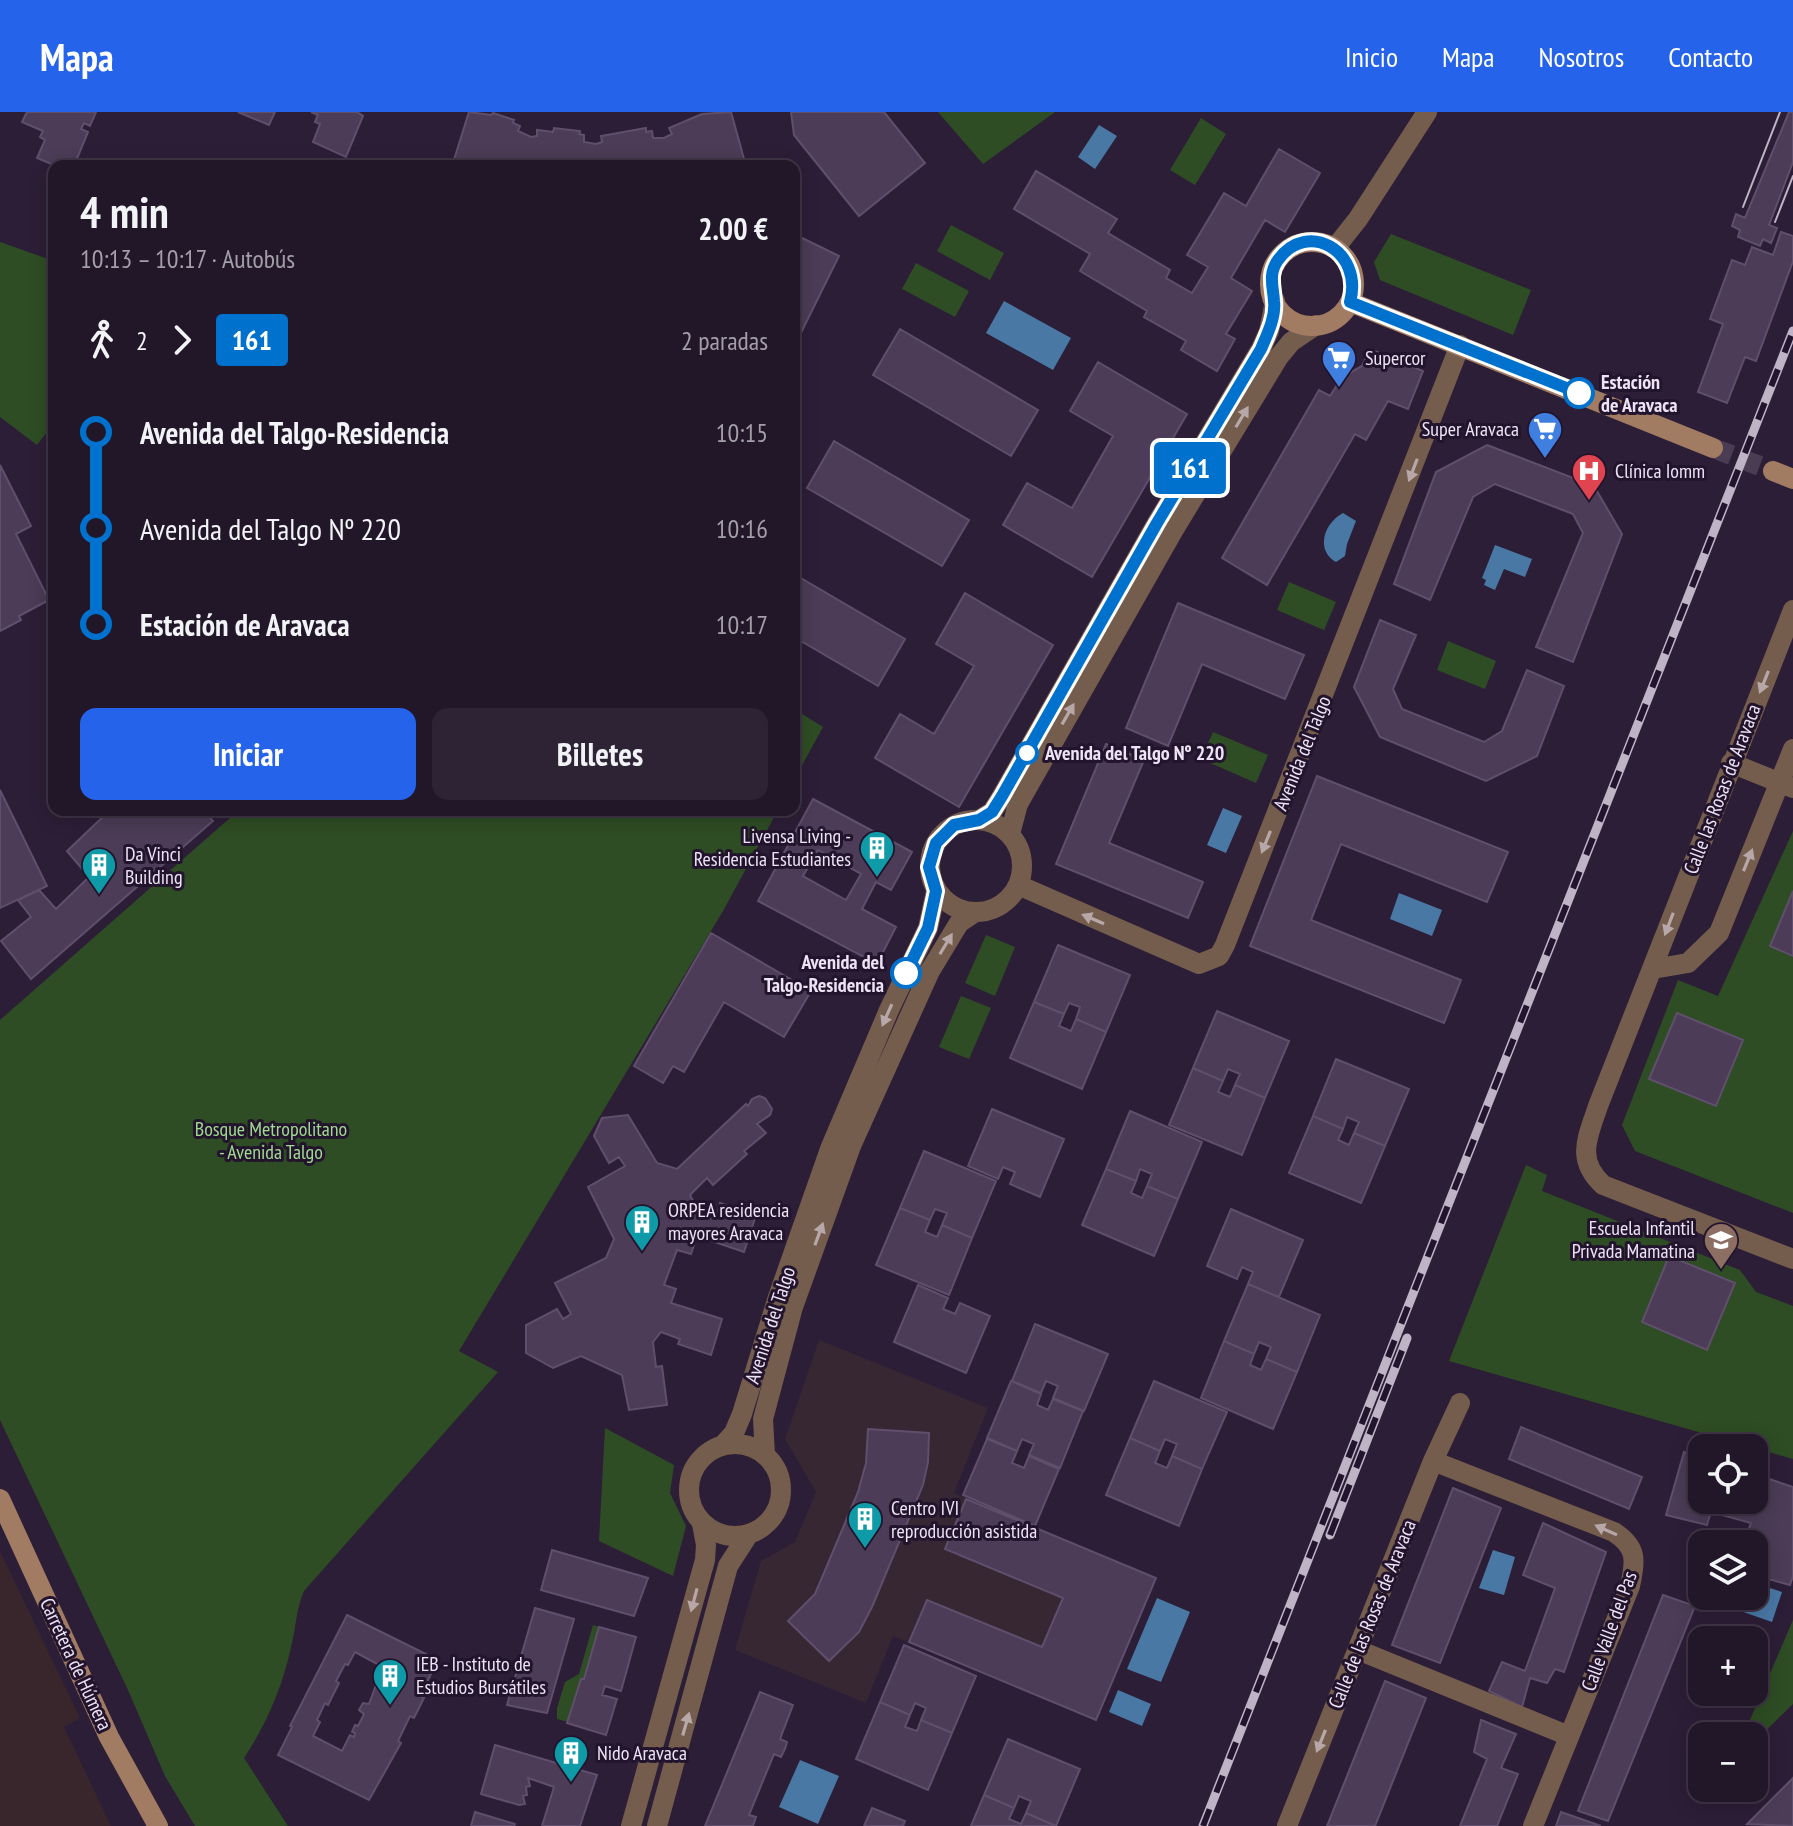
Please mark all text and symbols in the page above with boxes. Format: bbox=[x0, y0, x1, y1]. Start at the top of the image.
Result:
text: Mapa bbox=[40, 32, 114, 81]
text: Inicio bbox=[1345, 38, 1398, 75]
text: Mapa bbox=[1442, 38, 1494, 75]
text: Nosotros bbox=[1538, 38, 1624, 75]
text: Contacto bbox=[1668, 38, 1753, 75]
text: 4 min bbox=[80, 183, 169, 240]
text: 2.00 € bbox=[698, 209, 768, 248]
text: 10:13 – 10:17 · Autobús bbox=[80, 242, 295, 275]
icon: walk bbox=[80, 318, 124, 362]
icon: forward bbox=[160, 318, 204, 362]
text: 161 bbox=[232, 321, 272, 358]
text: 2 bbox=[136, 324, 148, 357]
text: 2 paradas bbox=[681, 324, 768, 357]
supermarket icon: Supercor bbox=[1320, 339, 1358, 389]
place label: Supercor bbox=[1365, 345, 1426, 371]
place label: Estación de Aravaca bbox=[1601, 369, 1678, 418]
marker: Estación de Aravaca bbox=[1564, 378, 1594, 408]
one-way arrow bbox=[1234, 406, 1248, 428]
supermarket icon: Super Aravaca bbox=[1526, 410, 1564, 460]
text: Avenida del Talgo-Residencia bbox=[140, 413, 449, 452]
text: 10:15 bbox=[716, 416, 768, 449]
place label: Super Aravaca bbox=[1422, 416, 1519, 442]
line badge: 161 bbox=[1144, 442, 1236, 494]
text: 161 bbox=[1170, 449, 1210, 486]
hospital icon: Clínica Iomm bbox=[1570, 452, 1608, 502]
one-way arrow bbox=[1406, 458, 1419, 482]
place label: Clínica Iomm bbox=[1615, 458, 1705, 484]
text: Avenida del Talgo Nº 220 bbox=[140, 509, 401, 548]
text: 10:16 bbox=[716, 512, 768, 545]
text: Estación de Aravaca bbox=[140, 605, 350, 644]
text: 10:17 bbox=[716, 608, 768, 641]
one-way arrow bbox=[1757, 670, 1770, 694]
street label: Avenida del Talgo bbox=[1267, 692, 1337, 814]
street label: Calle las Rosas de Aravaca bbox=[1678, 700, 1766, 878]
one-way arrow bbox=[1061, 703, 1075, 725]
button: Iniciar bbox=[80, 708, 416, 800]
button: Billetes bbox=[432, 708, 768, 800]
place label: Avenida del Talgo Nº 220 bbox=[1044, 740, 1224, 766]
marker: Avenida del Talgo Nº 220 bbox=[1016, 742, 1038, 764]
place label: Livensa Living - Residencia Estudiantes bbox=[694, 823, 851, 872]
building icon: Livensa Living - Residencia Estudiantes bbox=[858, 829, 896, 879]
one-way arrow bbox=[1259, 830, 1272, 854]
place label: Da Vinci Building bbox=[125, 841, 183, 890]
building icon: Da Vinci Building bbox=[80, 846, 118, 896]
one-way arrow bbox=[1742, 848, 1755, 872]
one-way arrow bbox=[1081, 912, 1105, 925]
one-way arrow bbox=[1662, 913, 1675, 937]
one-way arrow bbox=[938, 933, 952, 955]
place label: Avenida del Talgo-Residencia bbox=[764, 949, 884, 998]
marker: Avenida del Talgo-Residencia bbox=[891, 958, 921, 988]
one-way arrow bbox=[881, 1003, 894, 1026]
park label: Bosque Metropolitano - Avenida Talgo bbox=[195, 1116, 347, 1165]
place label: ORPEA residencia mayores Aravaca bbox=[668, 1197, 789, 1246]
building icon: ORPEA residencia mayores Aravaca bbox=[623, 1203, 661, 1253]
place label: Escuela Infantil Privada Mamatina bbox=[1572, 1215, 1695, 1264]
school or university icon: Escuela Infantil Privada Mamatina bbox=[1702, 1221, 1740, 1271]
one-way arrow bbox=[814, 1222, 826, 1246]
street label: Avenida del Talgo bbox=[739, 1263, 801, 1387]
map controls bbox=[1688, 1434, 1768, 1802]
button: locate bbox=[1688, 1434, 1768, 1514]
place label: Centro IVI reproducción asistida bbox=[891, 1495, 1037, 1544]
building icon: Centro IVI reproducción asistida bbox=[846, 1500, 884, 1550]
street label: Calle de las Rosas de Aravaca bbox=[1322, 1516, 1422, 1712]
one-way arrow bbox=[1594, 1523, 1617, 1536]
button: layers bbox=[1688, 1530, 1768, 1610]
street label: Calle Valle del Pas bbox=[1575, 1567, 1643, 1694]
one-way arrow bbox=[687, 1587, 699, 1612]
street label: Carretera de Húmera bbox=[34, 1594, 118, 1734]
button: + bbox=[1688, 1626, 1768, 1706]
place label: IEB - Instituto de Estudios Bursátiles bbox=[416, 1651, 546, 1700]
building icon: IEB - Instituto de Estudios Bursátiles bbox=[371, 1657, 409, 1707]
one-way arrow bbox=[680, 1712, 693, 1736]
button: − bbox=[1688, 1722, 1768, 1802]
one-way arrow bbox=[1314, 1729, 1327, 1753]
building icon: Nido Aravaca bbox=[552, 1734, 590, 1784]
place label: Nido Aravaca bbox=[597, 1740, 687, 1766]

